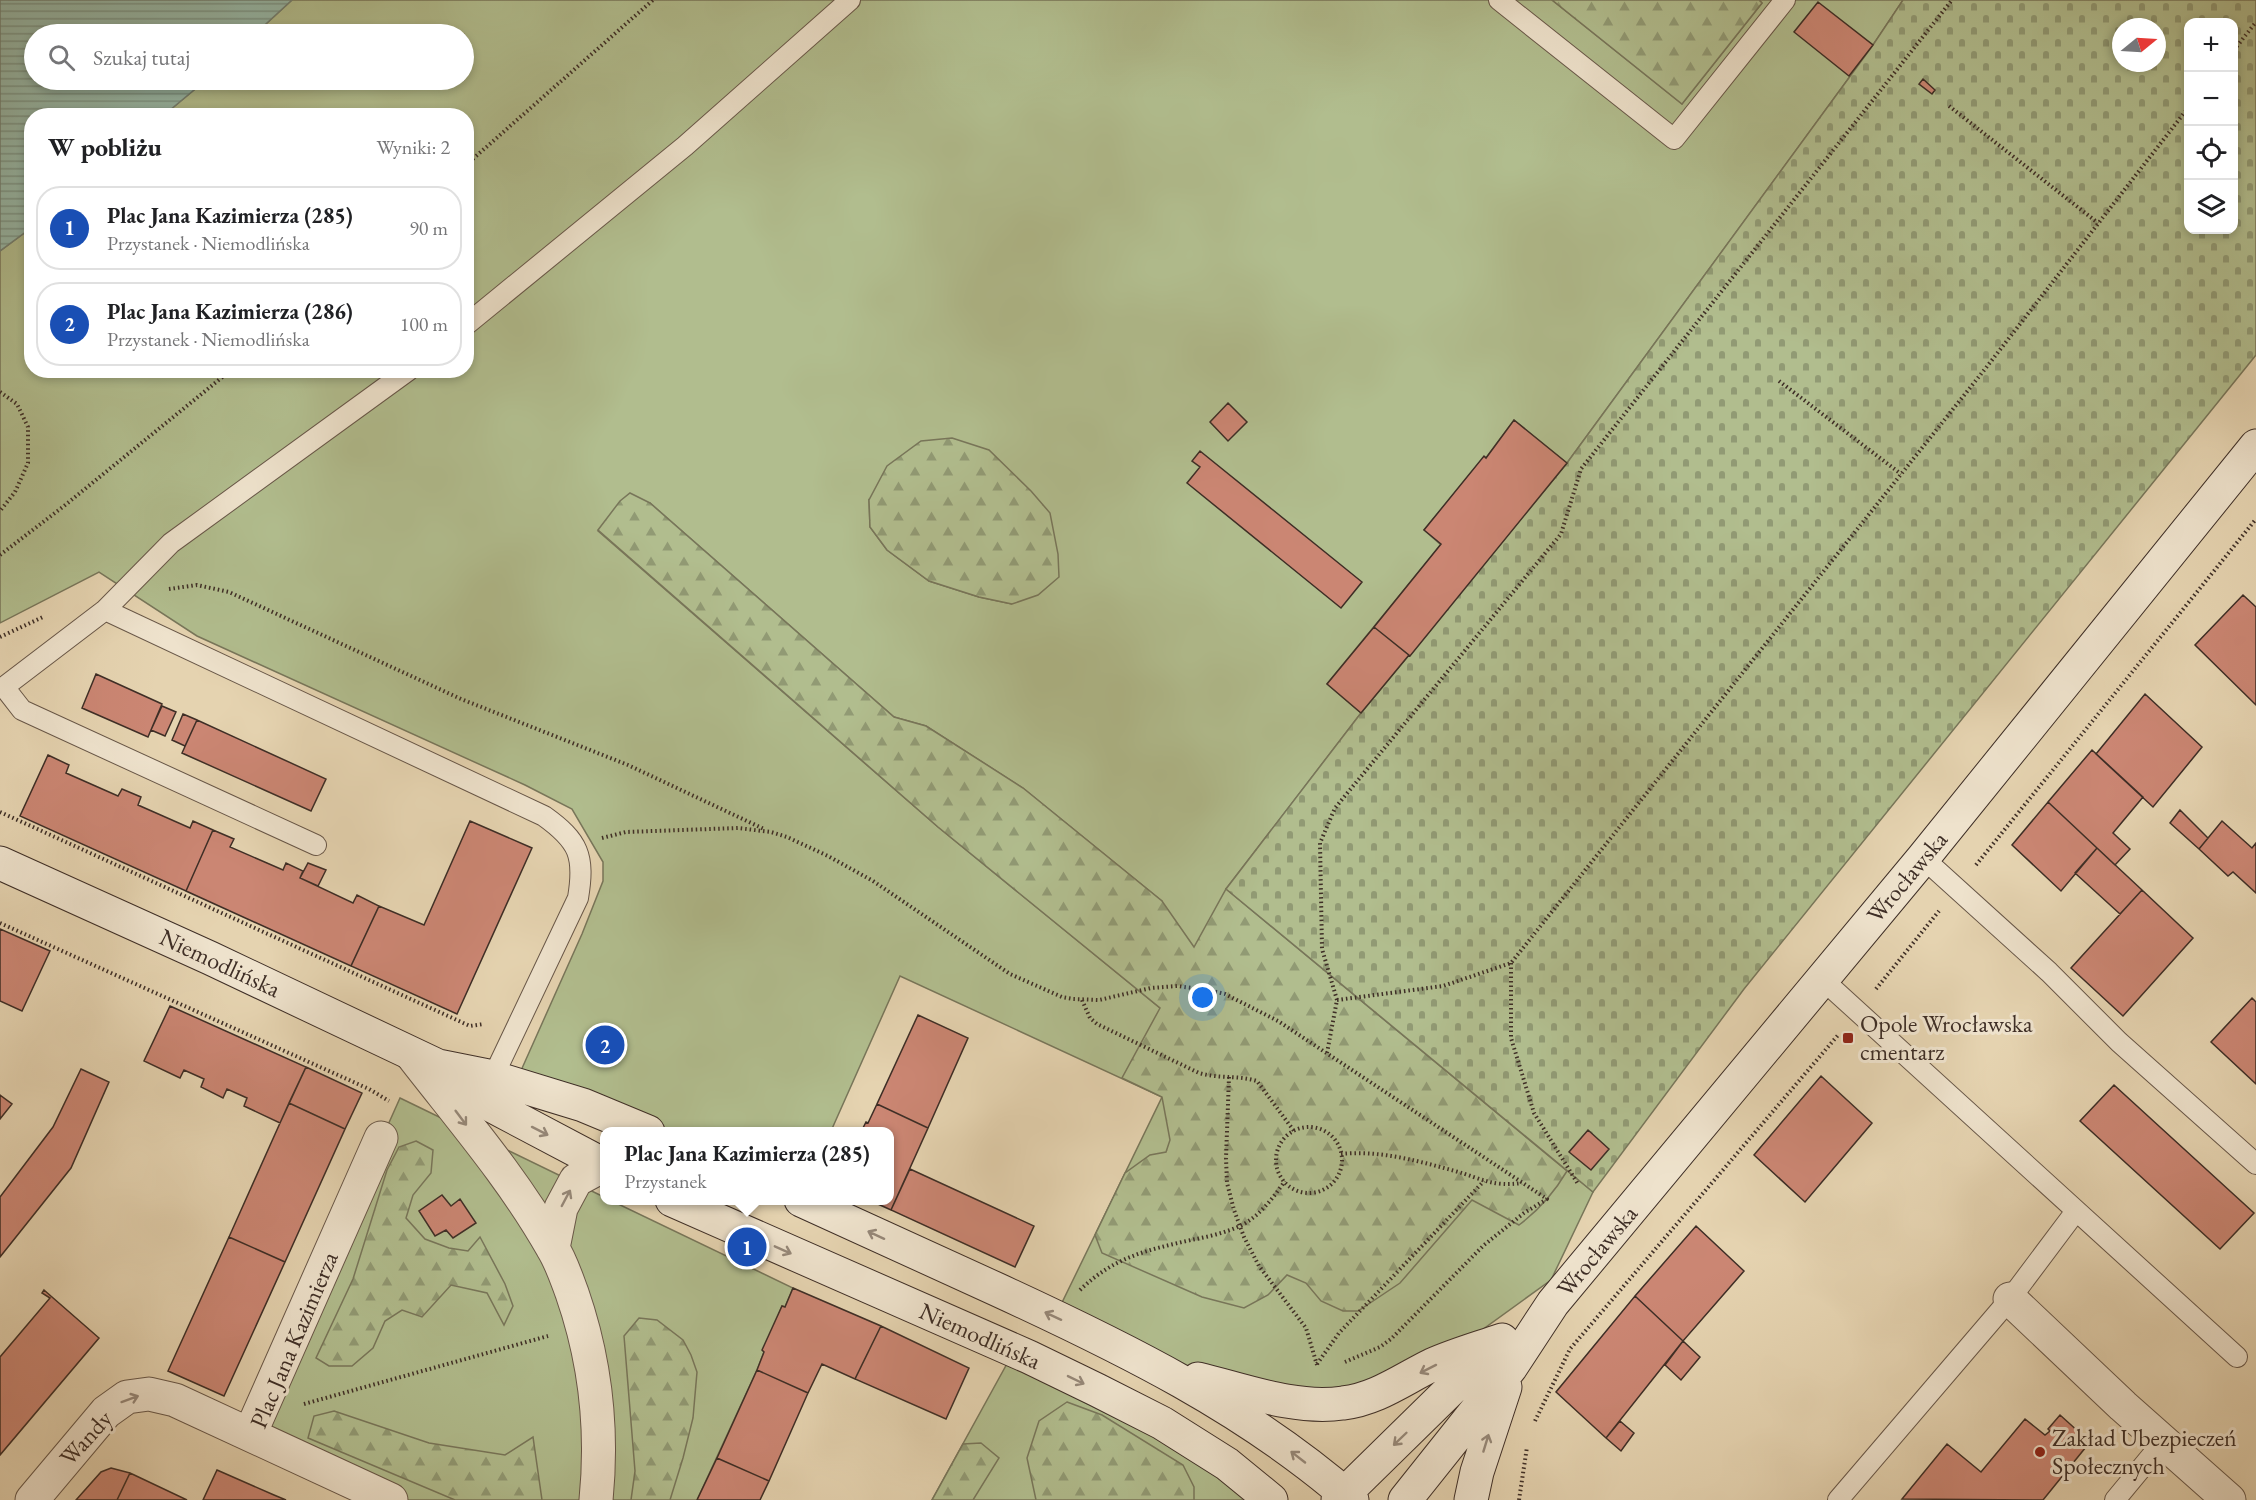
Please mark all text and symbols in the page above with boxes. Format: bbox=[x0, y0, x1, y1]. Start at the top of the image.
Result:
north arrow bbox=[2112, 18, 2166, 72]
map controls bbox=[2184, 18, 2238, 234]
button: + bbox=[2184, 18, 2238, 72]
search box bbox=[24, 24, 474, 90]
icon: search bbox=[45, 41, 78, 74]
text: Szukaj tutaj bbox=[93, 43, 190, 72]
button: − bbox=[2184, 72, 2238, 126]
button: locate bbox=[2184, 126, 2238, 180]
text: W pobliżu bbox=[48, 130, 162, 164]
text: Wyniki: 2 bbox=[377, 134, 450, 160]
button: layers bbox=[2184, 180, 2238, 234]
text: Plac Jana Kazimierza (285) bbox=[107, 201, 353, 230]
text: 1 bbox=[64, 215, 75, 241]
text: 90 m bbox=[409, 215, 448, 241]
text: Przystanek · Niemodlińska bbox=[107, 230, 310, 256]
text: Plac Jana Kazimierza (286) bbox=[107, 297, 353, 326]
text: 2 bbox=[64, 311, 75, 337]
text: 100 m bbox=[400, 311, 448, 337]
text: Przystanek · Niemodlińska bbox=[107, 326, 310, 352]
street label: Wrocławska bbox=[1859, 824, 1954, 929]
street label: Niemodlińska bbox=[155, 921, 286, 1004]
your location bbox=[1188, 983, 1217, 1012]
place label: Opole Wrocławska cmentarz bbox=[1860, 1008, 2033, 1067]
pin: 2 bbox=[586, 1022, 624, 1068]
marker: Opole Wrocławska cmentarz bbox=[1841, 1031, 1855, 1045]
one-way arrow bbox=[454, 1110, 467, 1126]
one-way arrow bbox=[531, 1126, 549, 1137]
popup bbox=[600, 1127, 894, 1205]
text: Plac Jana Kazimierza (285) bbox=[624, 1139, 870, 1168]
text: Przystanek bbox=[624, 1168, 707, 1194]
one-way arrow bbox=[561, 1189, 572, 1207]
street label: Wrocławska bbox=[1549, 1198, 1644, 1303]
pin: 1 bbox=[728, 1224, 766, 1270]
one-way arrow bbox=[868, 1228, 886, 1240]
one-way arrow bbox=[774, 1245, 792, 1256]
street label: Plac Jana Kazimierza bbox=[242, 1246, 345, 1433]
street label: Niemodlińska bbox=[915, 1295, 1046, 1376]
one-way arrow bbox=[1045, 1309, 1063, 1321]
one-way arrow bbox=[1419, 1363, 1437, 1375]
one-way arrow bbox=[1067, 1374, 1085, 1386]
one-way arrow bbox=[120, 1392, 138, 1403]
street label: Wandy bbox=[53, 1403, 119, 1472]
place label: Zakład Ubezpieczeń Społecznych bbox=[2052, 1422, 2237, 1481]
one-way arrow bbox=[1392, 1431, 1407, 1446]
one-way arrow bbox=[1481, 1434, 1492, 1453]
marker: Zakład Ubezpieczeń Społecznych bbox=[2033, 1445, 2047, 1459]
one-way arrow bbox=[1290, 1451, 1306, 1464]

